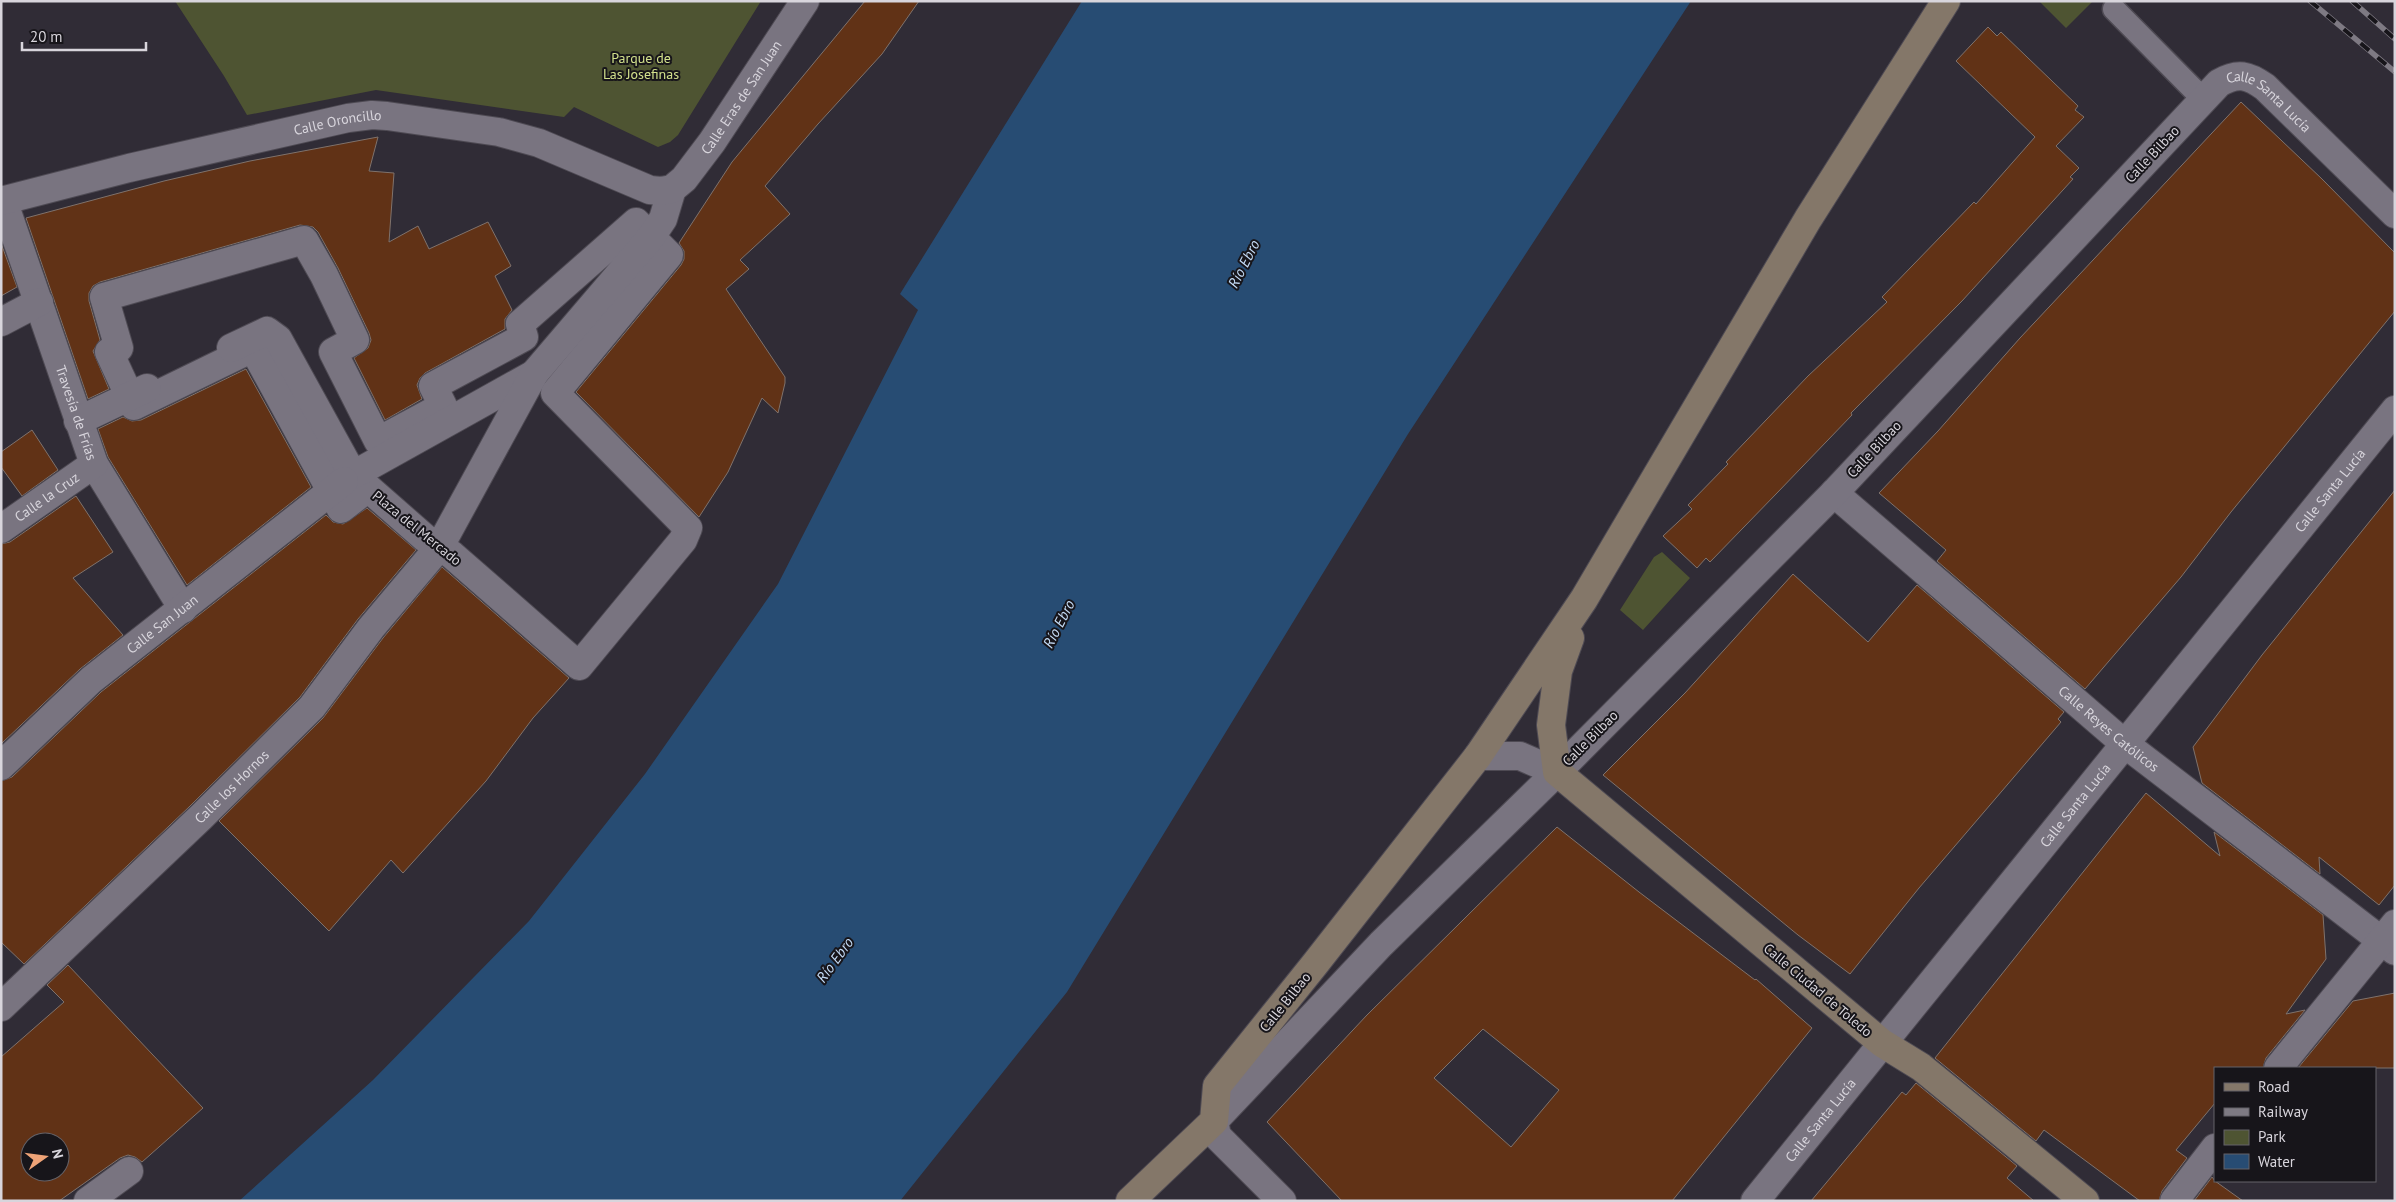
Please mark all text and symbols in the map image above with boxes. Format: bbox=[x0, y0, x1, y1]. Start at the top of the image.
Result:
scale bar bbox=[22, 20, 146, 52]
text: 20 m bbox=[30, 27, 63, 46]
street label: Calle Eras de San Juan bbox=[697, 37, 786, 158]
park label: Parque de Las Josefinas bbox=[603, 49, 679, 83]
street label: Calle Santa Lucía bbox=[2224, 67, 2315, 136]
street label: Calle Oroncillo bbox=[292, 106, 382, 139]
street label: Calle Bilbao bbox=[2121, 122, 2183, 186]
water label: Río Ebro bbox=[1223, 237, 1264, 291]
street label: Travesía de Frías bbox=[52, 363, 101, 463]
street label: Calle Bilbao bbox=[1843, 417, 1905, 481]
street label: Calle Santa Lucía bbox=[2291, 445, 2369, 536]
street label: Calle la Cruz bbox=[11, 468, 83, 526]
street label: Plaza del Mercado bbox=[369, 487, 465, 569]
street label: Calle San Juan bbox=[123, 590, 201, 658]
water label: Río Ebro bbox=[1038, 597, 1079, 651]
street label: Calle Reyes Católicos bbox=[2055, 682, 2163, 776]
street label: Calle Bilbao bbox=[1558, 706, 1622, 770]
street label: Calle los Hornos bbox=[191, 746, 273, 828]
street label: Calle Santa Lucía bbox=[2036, 760, 2115, 851]
water label: Río Ebro bbox=[812, 933, 857, 986]
street label: Calle Ciudad de Toledo bbox=[1760, 939, 1876, 1041]
street label: Calle Bilbao bbox=[1255, 968, 1315, 1036]
legend bbox=[2214, 1067, 2376, 1182]
street label: Calle Santa Lucía bbox=[1781, 1074, 1860, 1166]
text: Road bbox=[2258, 1077, 2290, 1096]
text: Railway bbox=[2258, 1102, 2308, 1121]
text: Park bbox=[2258, 1127, 2286, 1146]
north arrow bbox=[20, 1132, 70, 1182]
text: N bbox=[48, 1147, 67, 1160]
text: Water bbox=[2258, 1152, 2295, 1171]

